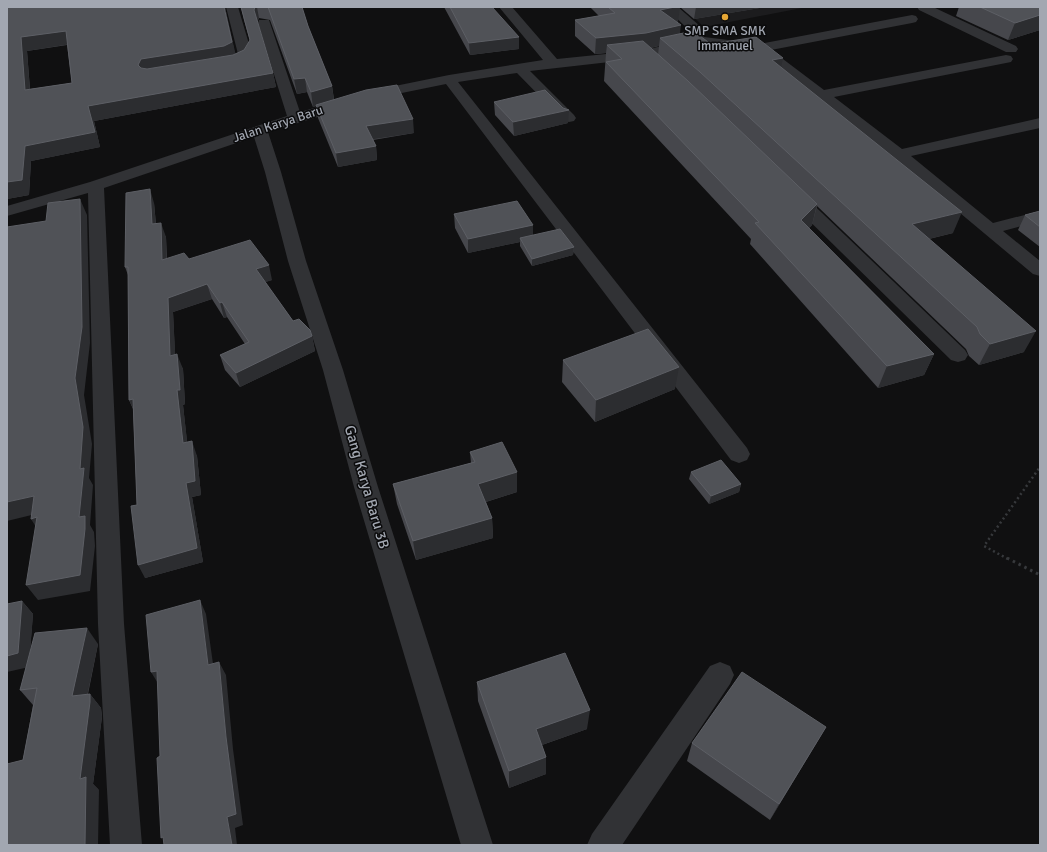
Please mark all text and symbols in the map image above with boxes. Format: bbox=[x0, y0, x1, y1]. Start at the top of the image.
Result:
marker: SMP SMA SMK Immanuel bbox=[720, 12, 730, 22]
place label: SMP SMA SMK Immanuel bbox=[684, 23, 766, 54]
street label: Jalan Karya Baru bbox=[231, 102, 325, 146]
street label: Gang Karya Baru 3B bbox=[341, 423, 393, 551]

